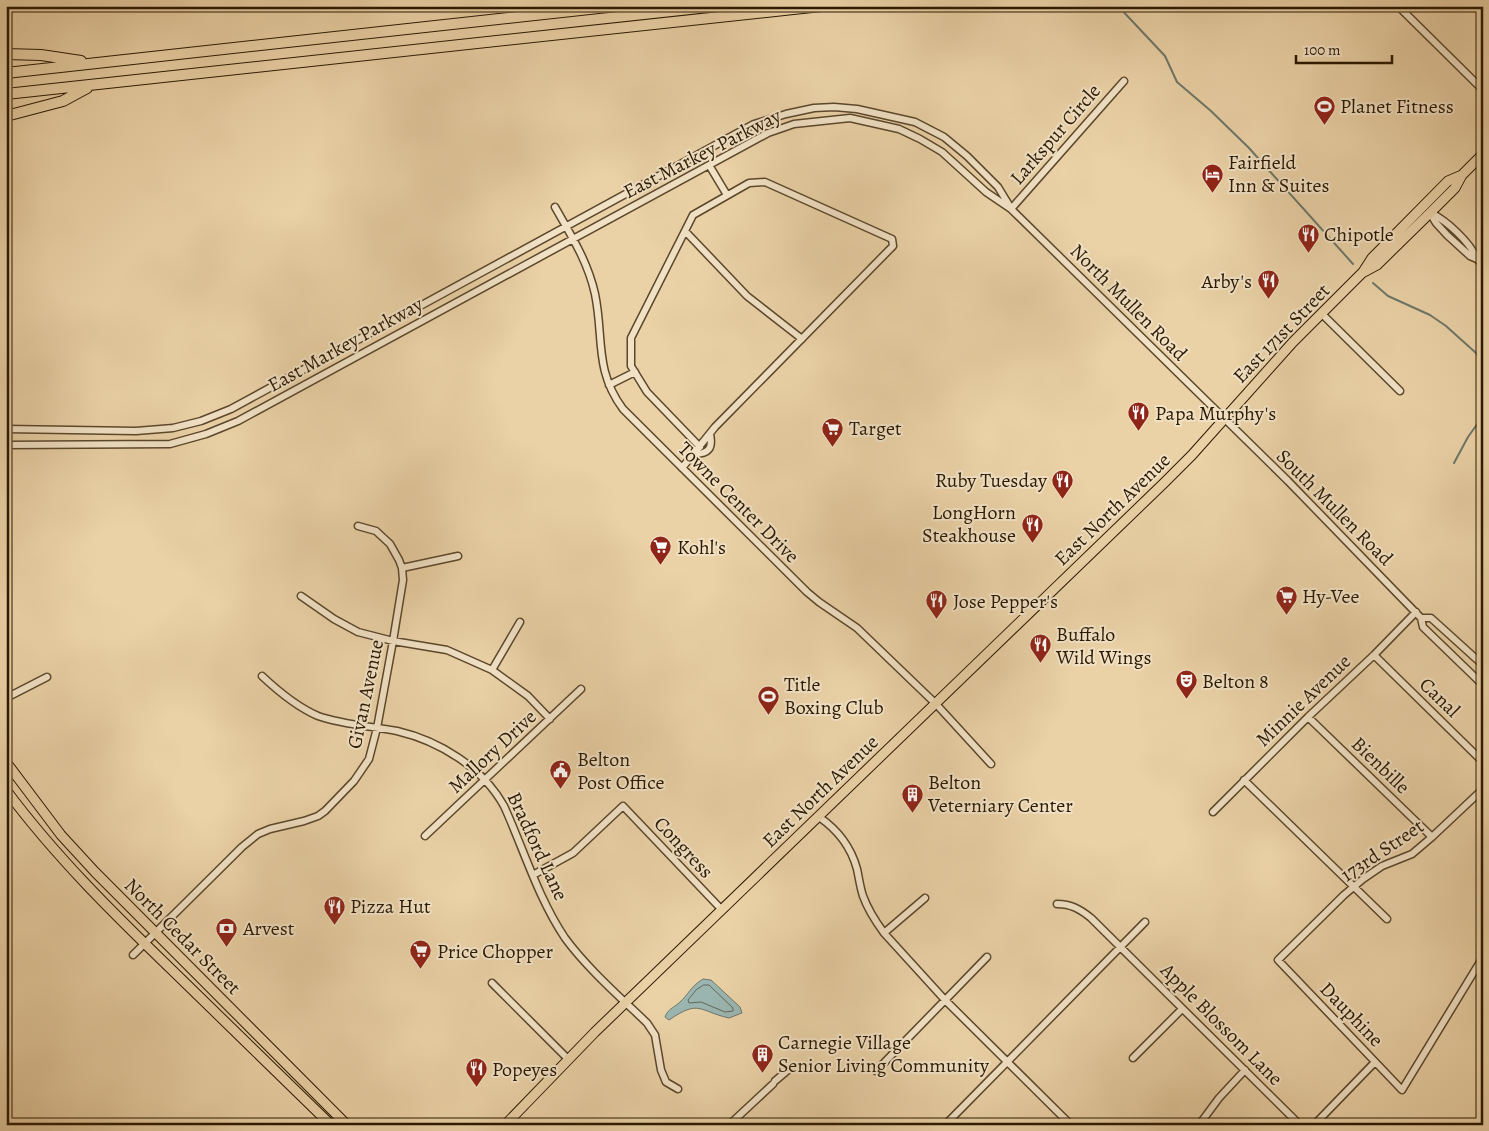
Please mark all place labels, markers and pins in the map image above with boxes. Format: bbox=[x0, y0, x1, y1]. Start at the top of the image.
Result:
place label: Planet Fitness bbox=[1340, 93, 1454, 120]
sports icon: Planet Fitness bbox=[1312, 94, 1336, 125]
place label: Fairfield Inn & Suites bbox=[1228, 149, 1330, 199]
hotel icon: Fairfield Inn & Suites bbox=[1200, 162, 1224, 193]
place label: Chipotle bbox=[1324, 221, 1394, 248]
restaurant icon: Chipotle bbox=[1296, 222, 1320, 253]
place label: Arby's bbox=[1201, 268, 1252, 295]
restaurant icon: Arby's bbox=[1256, 269, 1280, 300]
place label: Papa Murphy's bbox=[1155, 400, 1276, 427]
restaurant icon: Papa Murphy's bbox=[1127, 401, 1151, 432]
place label: Target bbox=[849, 415, 902, 442]
supermarket icon: Target bbox=[821, 416, 845, 447]
place label: Ruby Tuesday bbox=[935, 467, 1048, 494]
restaurant icon: Ruby Tuesday bbox=[1051, 468, 1075, 499]
place label: LongHorn Steakhouse bbox=[922, 499, 1016, 549]
restaurant icon: LongHorn Steakhouse bbox=[1020, 512, 1044, 543]
place label: Kohl's bbox=[677, 534, 726, 561]
supermarket icon: Kohl's bbox=[649, 535, 673, 566]
place label: Hy-Vee bbox=[1302, 583, 1359, 610]
supermarket icon: Hy-Vee bbox=[1274, 584, 1298, 615]
place label: Jose Pepper's bbox=[953, 588, 1058, 615]
restaurant icon: Jose Pepper's bbox=[925, 589, 949, 620]
place label: Buffalo Wild Wings bbox=[1055, 621, 1152, 671]
restaurant icon: Buffalo Wild Wings bbox=[1028, 633, 1052, 664]
place label: Belton 8 bbox=[1202, 668, 1269, 695]
theatre icon: Belton 8 bbox=[1174, 669, 1198, 700]
place label: Title Boxing Club bbox=[784, 671, 884, 721]
sports icon: Title Boxing Club bbox=[756, 684, 780, 715]
place label: Belton Post Office bbox=[577, 746, 664, 796]
public building icon: Belton Post Office bbox=[549, 759, 573, 790]
place label: Belton Veterniary Center bbox=[927, 769, 1073, 819]
building icon: Belton Veterniary Center bbox=[900, 782, 924, 813]
place label: Pizza Hut bbox=[350, 893, 431, 920]
restaurant icon: Pizza Hut bbox=[322, 894, 346, 925]
place label: Arvest bbox=[242, 915, 295, 942]
bank icon: Arvest bbox=[215, 916, 239, 947]
place label: Price Chopper bbox=[437, 938, 553, 965]
supermarket icon: Price Chopper bbox=[409, 939, 433, 970]
place label: Carnegie Village Senior Living Community bbox=[778, 1029, 990, 1079]
building icon: Carnegie Village Senior Living Community bbox=[750, 1042, 774, 1073]
place label: Popeyes bbox=[492, 1056, 557, 1083]
restaurant icon: Popeyes bbox=[464, 1057, 488, 1088]

